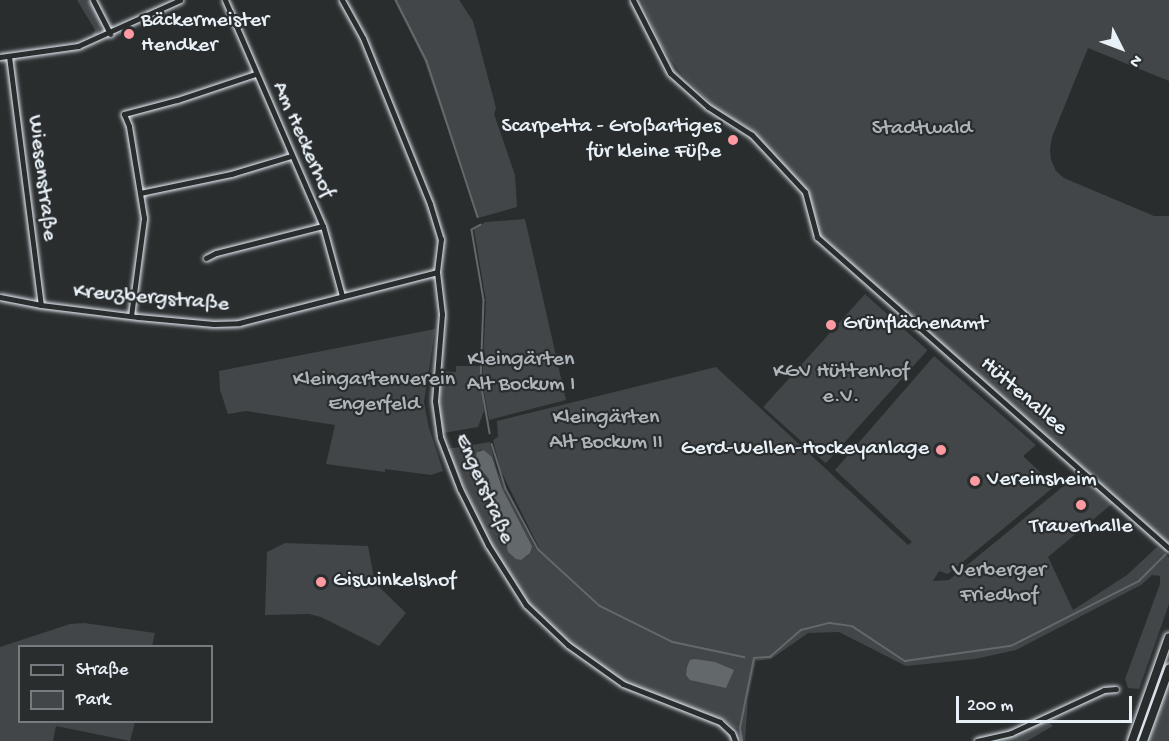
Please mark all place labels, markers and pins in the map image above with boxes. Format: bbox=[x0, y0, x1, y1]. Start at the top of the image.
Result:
place label: Bäckermeister Hendker bbox=[141, 8, 269, 60]
marker: Bäckermeister Hendker bbox=[122, 27, 136, 41]
place label: Scarpetta - Großartiges für kleine Füße bbox=[501, 114, 721, 166]
marker: Scarpetta - Großartiges für kleine Füße bbox=[726, 133, 740, 147]
place label: Grünflächenamt bbox=[843, 312, 987, 338]
marker: Grünflächenamt bbox=[824, 318, 838, 332]
place label: Gerd-Wellen-Hockeyanlage bbox=[681, 437, 929, 463]
marker: Gerd-Wellen-Hockeyanlage bbox=[934, 443, 948, 457]
place label: Vereinsheim bbox=[987, 468, 1097, 494]
marker: Vereinsheim bbox=[968, 474, 982, 488]
marker: Trauerhalle bbox=[1074, 498, 1088, 512]
place label: Trauerhalle bbox=[1029, 515, 1133, 541]
place label: Giswinkelshof bbox=[333, 569, 456, 595]
marker: Giswinkelshof bbox=[314, 575, 328, 589]

